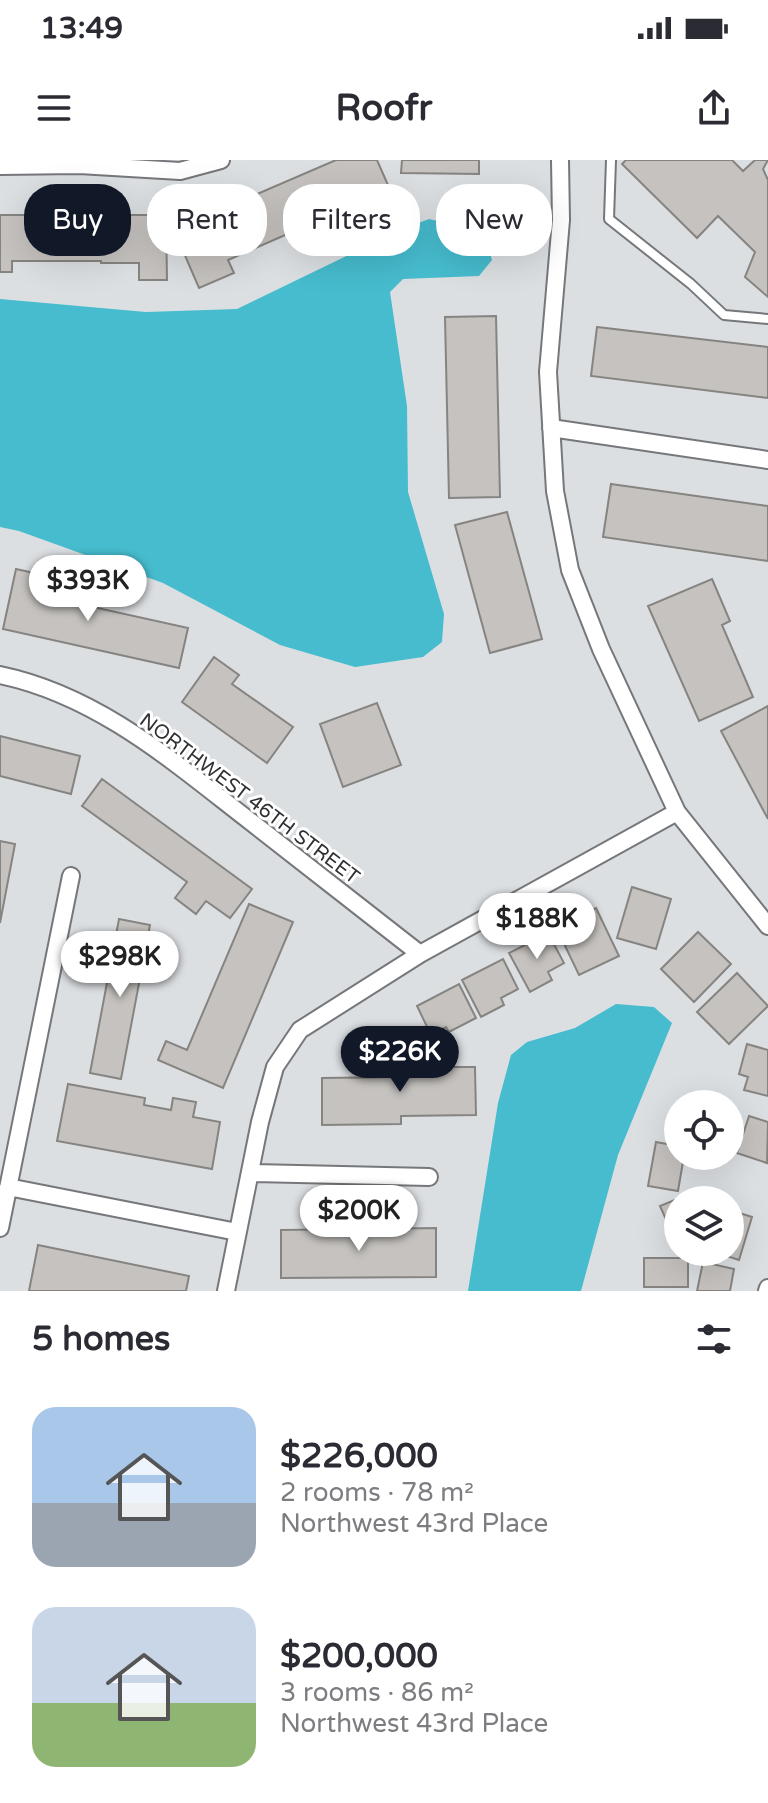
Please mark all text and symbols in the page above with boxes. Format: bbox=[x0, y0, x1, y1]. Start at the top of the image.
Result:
text: 13:49 bbox=[40, 10, 123, 47]
icon: menu bbox=[32, 86, 76, 130]
icon: share bbox=[692, 86, 736, 130]
text: Roofr bbox=[336, 87, 432, 130]
chip: Buy bbox=[24, 184, 131, 256]
chip: Rent bbox=[147, 184, 267, 256]
chip: Filters bbox=[283, 184, 420, 256]
chip: New bbox=[436, 184, 552, 256]
pin: $393K bbox=[32, 555, 144, 623]
text: $393K bbox=[47, 565, 129, 596]
street label: NORTHWEST 46TH STREET bbox=[135, 708, 364, 889]
pin: $188K bbox=[481, 893, 593, 961]
text: $188K bbox=[496, 903, 578, 934]
pin: $298K bbox=[64, 931, 176, 999]
text: $298K bbox=[79, 941, 161, 972]
pin: $226K bbox=[344, 1026, 456, 1094]
text: $226K bbox=[359, 1036, 441, 1067]
map controls bbox=[664, 1090, 744, 1266]
button: locate bbox=[664, 1090, 744, 1170]
pin: $200K bbox=[303, 1185, 415, 1253]
button: layers bbox=[664, 1186, 744, 1266]
text: $200K bbox=[318, 1195, 400, 1226]
icon: filters bbox=[692, 1317, 736, 1361]
text: 5 homes bbox=[32, 1319, 170, 1360]
text: $226,000 bbox=[280, 1436, 438, 1477]
icon: home bbox=[96, 1439, 192, 1535]
text: 2 rooms · 78 m² bbox=[280, 1477, 474, 1508]
text: Northwest 43rd Place bbox=[280, 1508, 548, 1539]
text: $200,000 bbox=[280, 1636, 438, 1677]
icon: home bbox=[96, 1639, 192, 1735]
text: 3 rooms · 86 m² bbox=[280, 1677, 474, 1708]
text: Northwest 43rd Place bbox=[280, 1708, 548, 1739]

